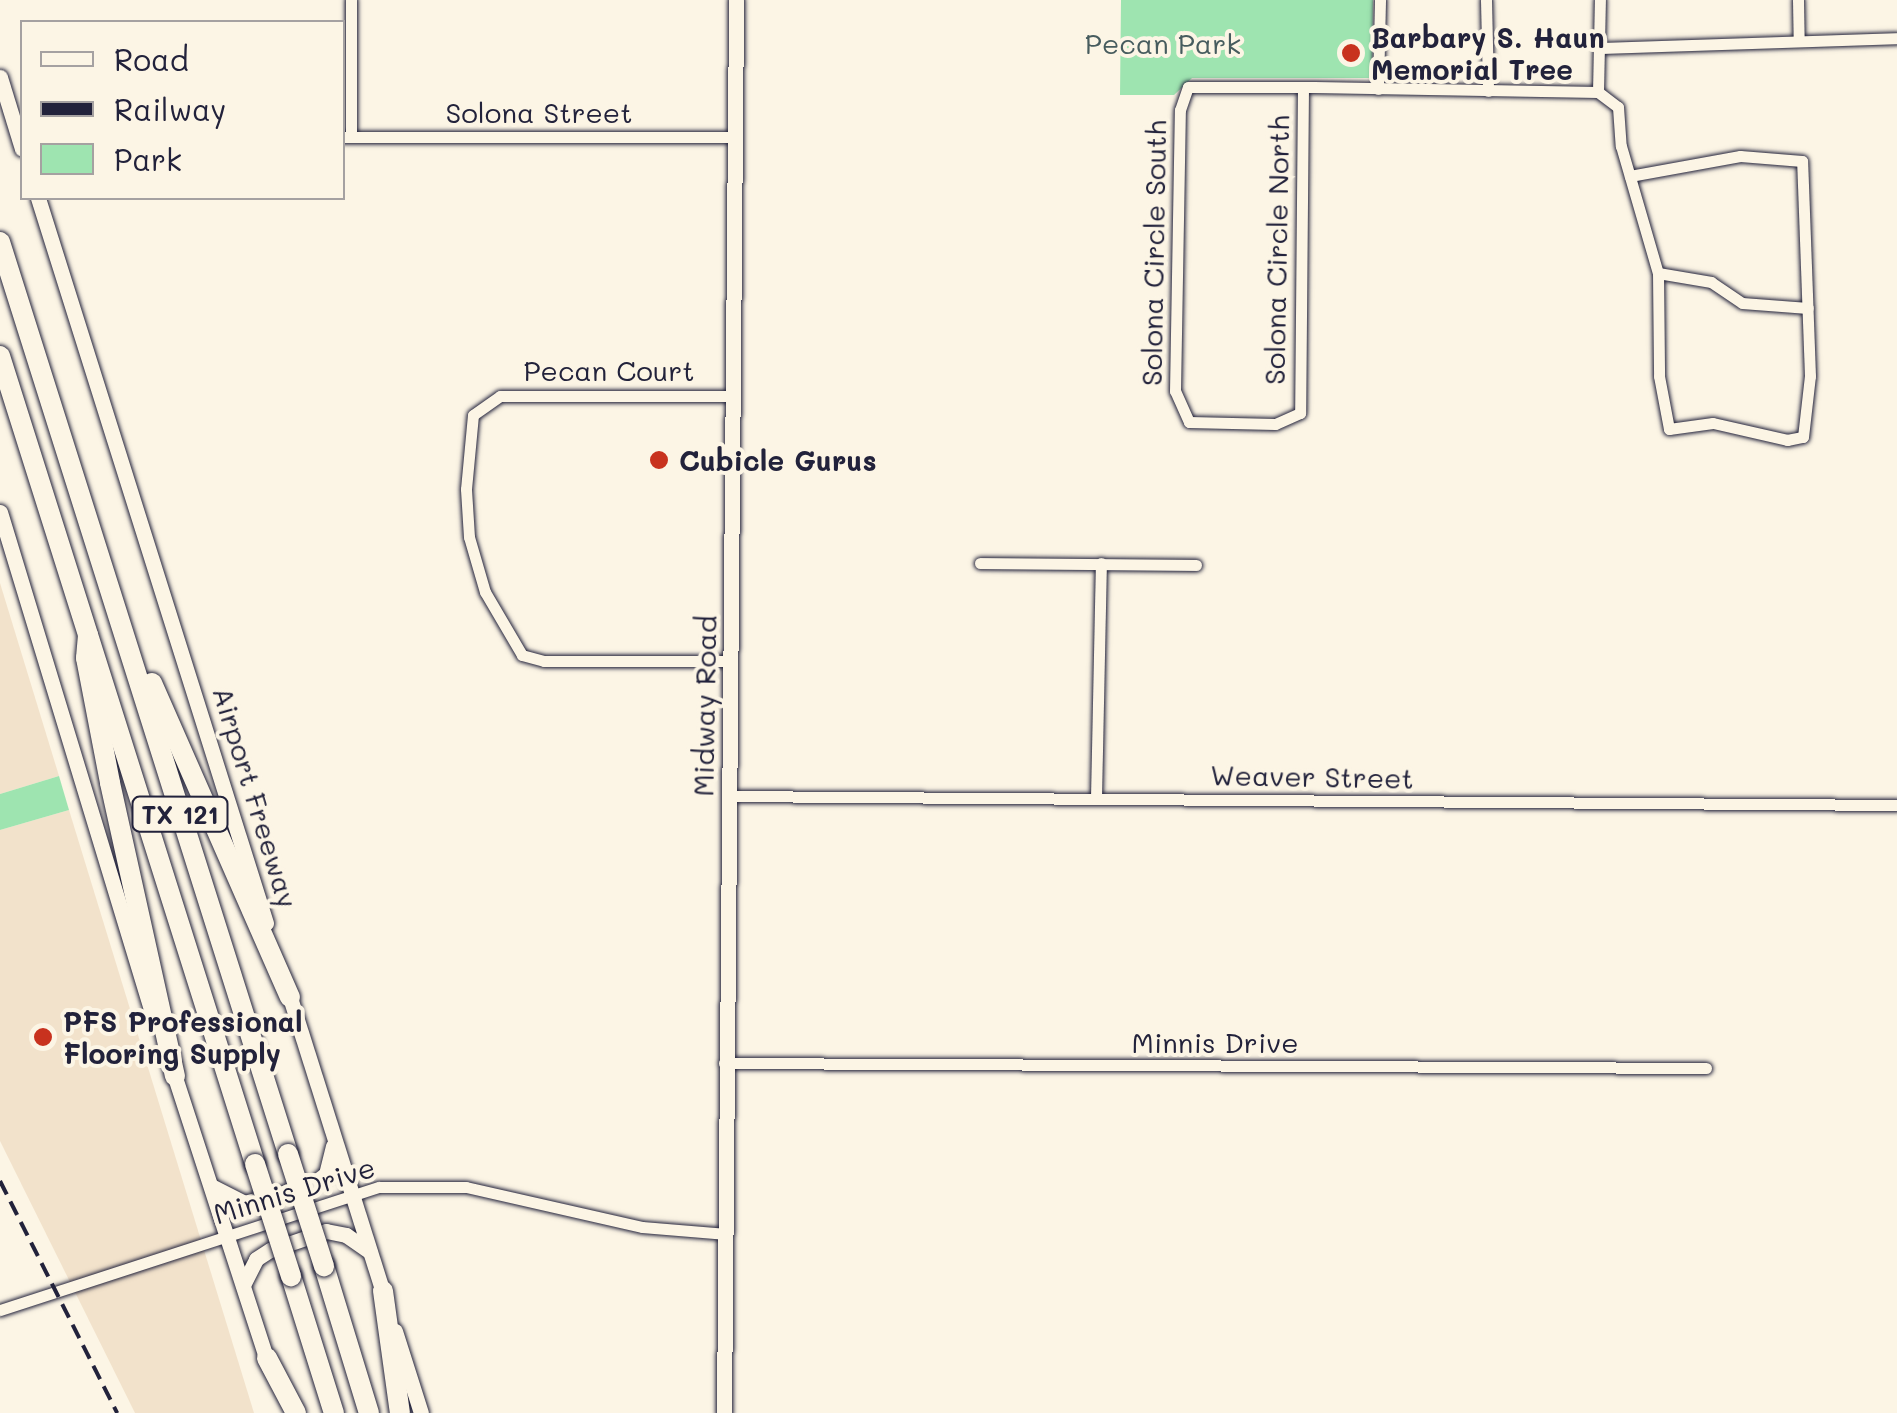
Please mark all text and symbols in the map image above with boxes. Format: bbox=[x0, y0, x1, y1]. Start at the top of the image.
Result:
legend bbox=[20, 20, 345, 200]
place label: Barbary S. Haun Memorial Tree bbox=[1371, 20, 1605, 86]
park label: Pecan Park bbox=[1085, 26, 1241, 60]
text: Road bbox=[114, 39, 189, 79]
marker: Barbary S. Haun Memorial Tree bbox=[1340, 42, 1362, 64]
text: Railway bbox=[114, 89, 226, 129]
street label: Solona Street bbox=[445, 95, 633, 129]
street label: Solona Circle North bbox=[1257, 115, 1295, 385]
street label: Solona Circle South bbox=[1134, 120, 1172, 386]
text: Park bbox=[114, 139, 182, 179]
street label: Pecan Court bbox=[523, 353, 695, 387]
place label: Cubicle Gurus bbox=[679, 443, 877, 477]
marker: Cubicle Gurus bbox=[648, 449, 670, 471]
street label: Midway Road bbox=[686, 615, 722, 797]
street label: Airport Freeway bbox=[206, 682, 306, 912]
street label: Weaver Street bbox=[1210, 757, 1414, 795]
road number: TX 121 bbox=[130, 794, 230, 834]
place label: PFS Professional Flooring Supply bbox=[63, 1004, 303, 1070]
street label: Minnis Drive bbox=[1131, 1025, 1299, 1059]
marker: PFS Professional Flooring Supply bbox=[32, 1026, 54, 1048]
street label: Minnis Drive bbox=[209, 1150, 379, 1230]

